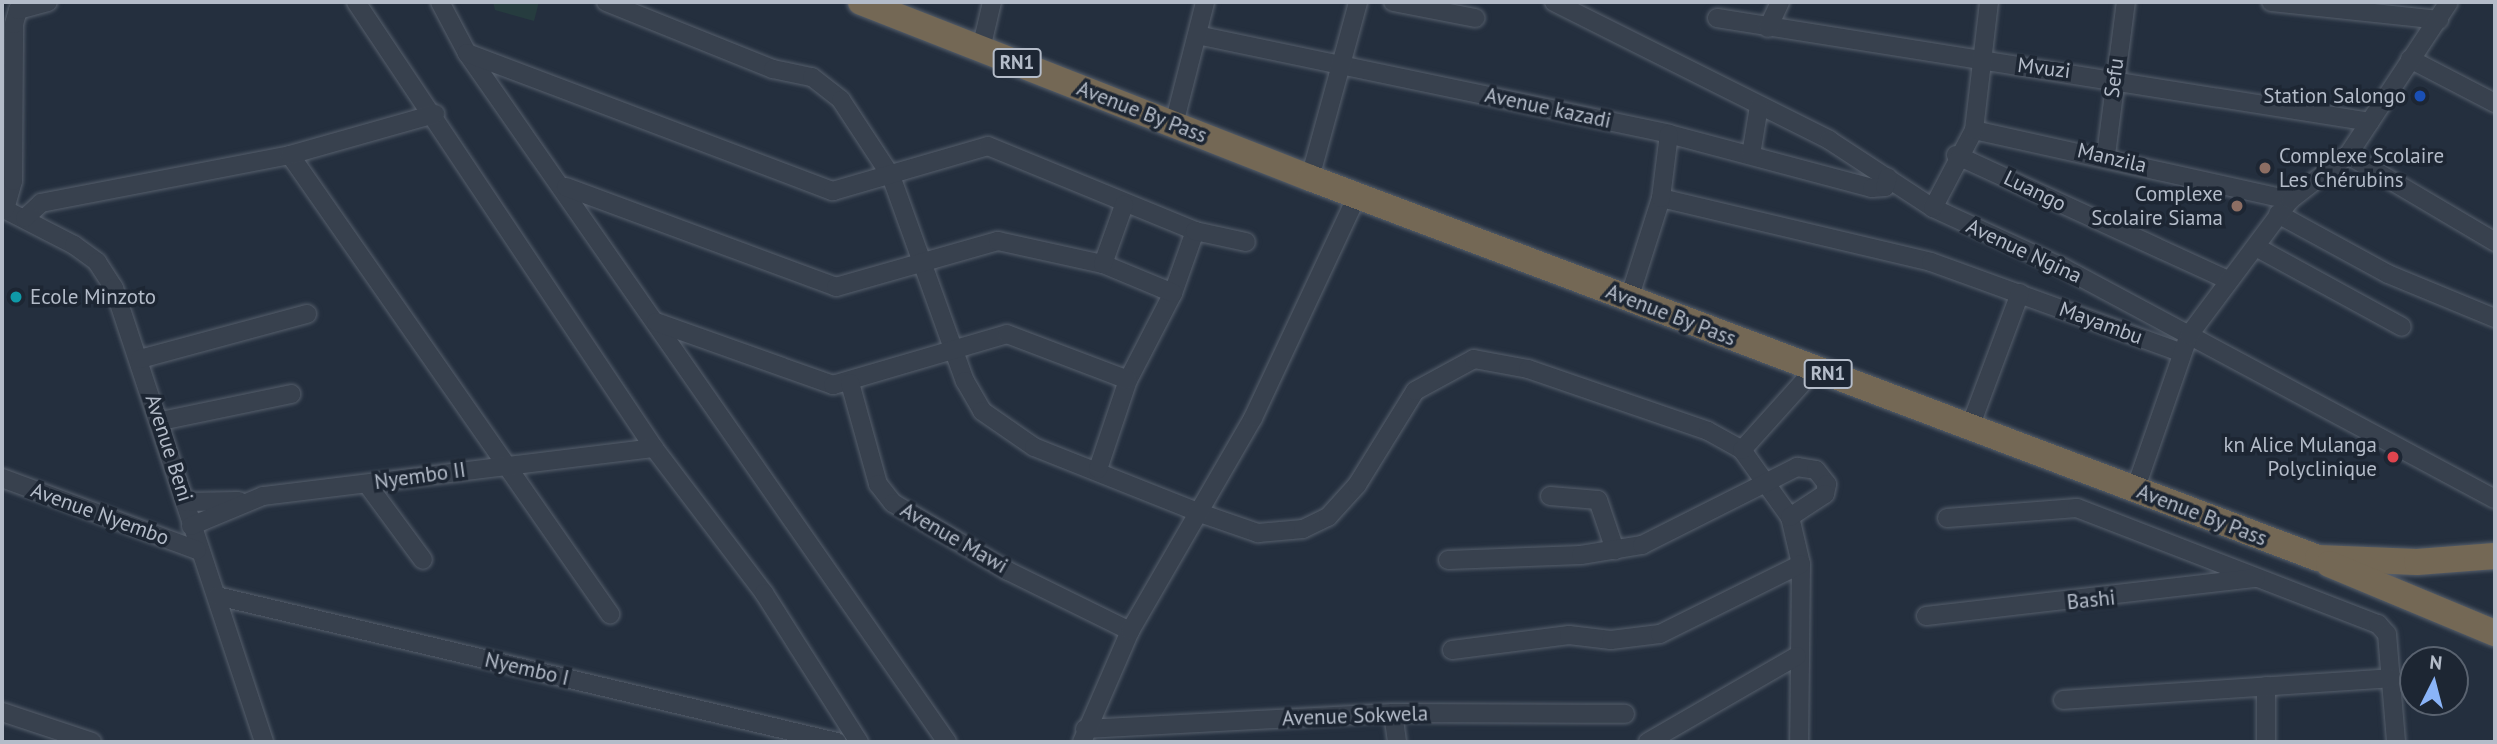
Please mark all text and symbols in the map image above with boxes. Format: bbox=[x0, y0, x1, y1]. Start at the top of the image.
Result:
road number: RN1 bbox=[992, 48, 1042, 78]
street label: Mvuzi bbox=[2016, 52, 2072, 84]
street label: Sefu bbox=[2099, 57, 2129, 99]
street label: Avenue By Pass bbox=[1073, 76, 1211, 148]
street label: Avenue kazadi bbox=[1483, 82, 1613, 134]
place label: Station Salongo bbox=[2263, 83, 2406, 109]
marker: Station Salongo bbox=[2412, 88, 2428, 104]
street label: Manzila bbox=[2075, 138, 2149, 178]
place label: Complexe Scolaire Les Chérubins bbox=[2279, 143, 2444, 193]
marker: Complexe Scolaire Les Chérubins bbox=[2257, 160, 2273, 176]
street label: Luango bbox=[2000, 165, 2070, 217]
place label: Complexe Scolaire Siama bbox=[2091, 181, 2223, 231]
marker: Complexe Scolaire Siama bbox=[2229, 198, 2245, 214]
street label: Avenue Ngina bbox=[1962, 213, 2086, 289]
street label: Avenue By Pass bbox=[1602, 279, 1740, 351]
place label: Ecole Minzoto bbox=[30, 284, 156, 310]
marker: Ecole Minzoto bbox=[8, 289, 24, 305]
street label: Mayambu bbox=[2056, 296, 2146, 350]
road number: RN1 bbox=[1804, 358, 1853, 390]
street label: Avenue Beni bbox=[140, 391, 198, 505]
place label: kn Alice Mulanga Polyclinique bbox=[2223, 432, 2377, 482]
marker: kn Alice Mulanga Polyclinique bbox=[2383, 447, 2403, 467]
street label: Nyembo II bbox=[373, 457, 467, 495]
street label: Avenue Nyembo bbox=[27, 477, 173, 551]
street label: Avenue By Pass bbox=[2133, 479, 2271, 551]
street label: Avenue Mawi bbox=[896, 497, 1012, 579]
street label: Bashi bbox=[2065, 585, 2117, 615]
north arrow bbox=[2399, 646, 2469, 716]
street label: Nyembo I bbox=[482, 647, 572, 691]
text: N bbox=[2429, 650, 2443, 675]
street label: Avenue Sokwela bbox=[1282, 701, 1428, 731]

